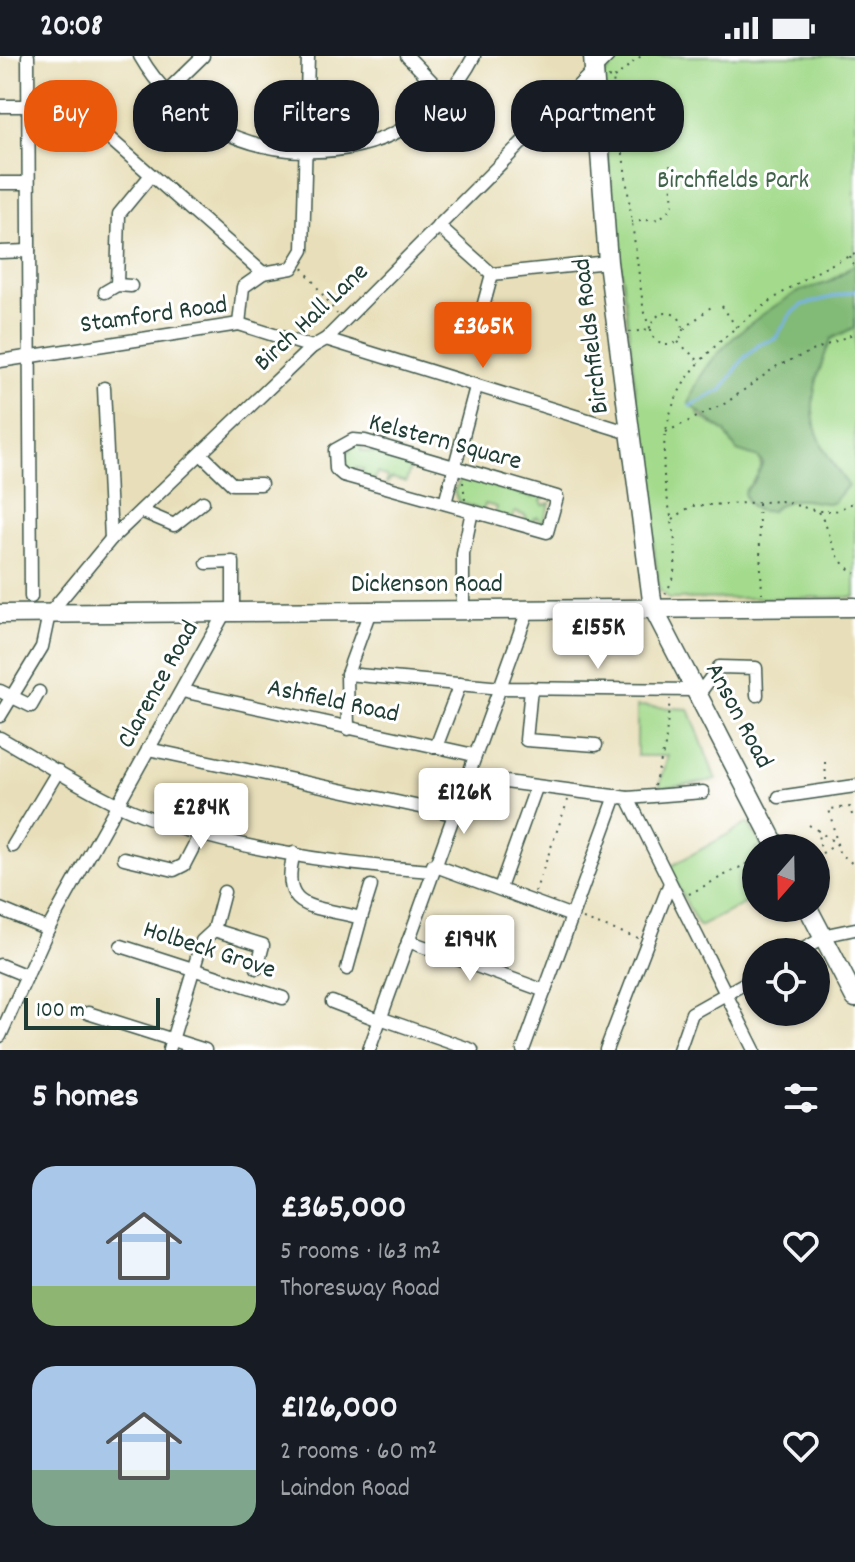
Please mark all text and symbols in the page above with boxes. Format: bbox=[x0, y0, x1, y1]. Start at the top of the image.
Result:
text: 20:08 bbox=[40, 7, 103, 50]
chip: Buy bbox=[24, 80, 117, 152]
chip: Rent bbox=[133, 80, 238, 152]
chip: Filters bbox=[254, 80, 379, 152]
chip: New bbox=[395, 80, 495, 152]
chip: Apartment bbox=[511, 80, 684, 152]
park label: Birchfields Park bbox=[657, 163, 809, 200]
street label: Birch Hall Lane bbox=[246, 255, 378, 381]
street label: Birchfields Road bbox=[564, 256, 620, 416]
street label: Stamford Road bbox=[78, 287, 230, 345]
pin: £365K bbox=[427, 302, 539, 370]
text: £365K bbox=[452, 309, 514, 346]
street label: Kelstern Square bbox=[364, 405, 526, 481]
street label: Dickenson Road bbox=[351, 567, 503, 604]
pin: £155K bbox=[542, 603, 654, 671]
text: £155K bbox=[571, 610, 625, 647]
street label: Clarence Road bbox=[109, 614, 209, 756]
street label: Anson Road bbox=[695, 656, 781, 776]
street label: Ashfield Road bbox=[264, 670, 402, 734]
pin: £126K bbox=[408, 768, 520, 836]
text: £126K bbox=[437, 775, 491, 812]
pin: £284K bbox=[145, 783, 257, 851]
text: £284K bbox=[172, 790, 230, 827]
north arrow bbox=[742, 834, 830, 922]
map controls bbox=[742, 834, 830, 1026]
street label: Holbeck Grove bbox=[138, 912, 280, 990]
pin: £194K bbox=[414, 915, 526, 983]
text: £194K bbox=[443, 922, 497, 959]
button: locate bbox=[742, 938, 830, 1026]
scale bar bbox=[24, 994, 160, 1030]
text: 100 m bbox=[36, 996, 85, 1027]
text: 5 homes bbox=[32, 1074, 139, 1123]
icon: filters bbox=[779, 1076, 823, 1120]
text: £365,000 bbox=[280, 1185, 407, 1234]
icon: home bbox=[96, 1198, 192, 1294]
icon: heart bbox=[779, 1224, 823, 1268]
text: 5 rooms · 163 m² bbox=[280, 1234, 441, 1271]
text: Thoresway Road bbox=[280, 1271, 440, 1308]
text: £126,000 bbox=[280, 1385, 398, 1434]
icon: home bbox=[96, 1398, 192, 1494]
icon: heart bbox=[779, 1424, 823, 1468]
text: 2 rooms · 60 m² bbox=[280, 1434, 437, 1471]
text: Laindon Road bbox=[280, 1471, 410, 1508]

